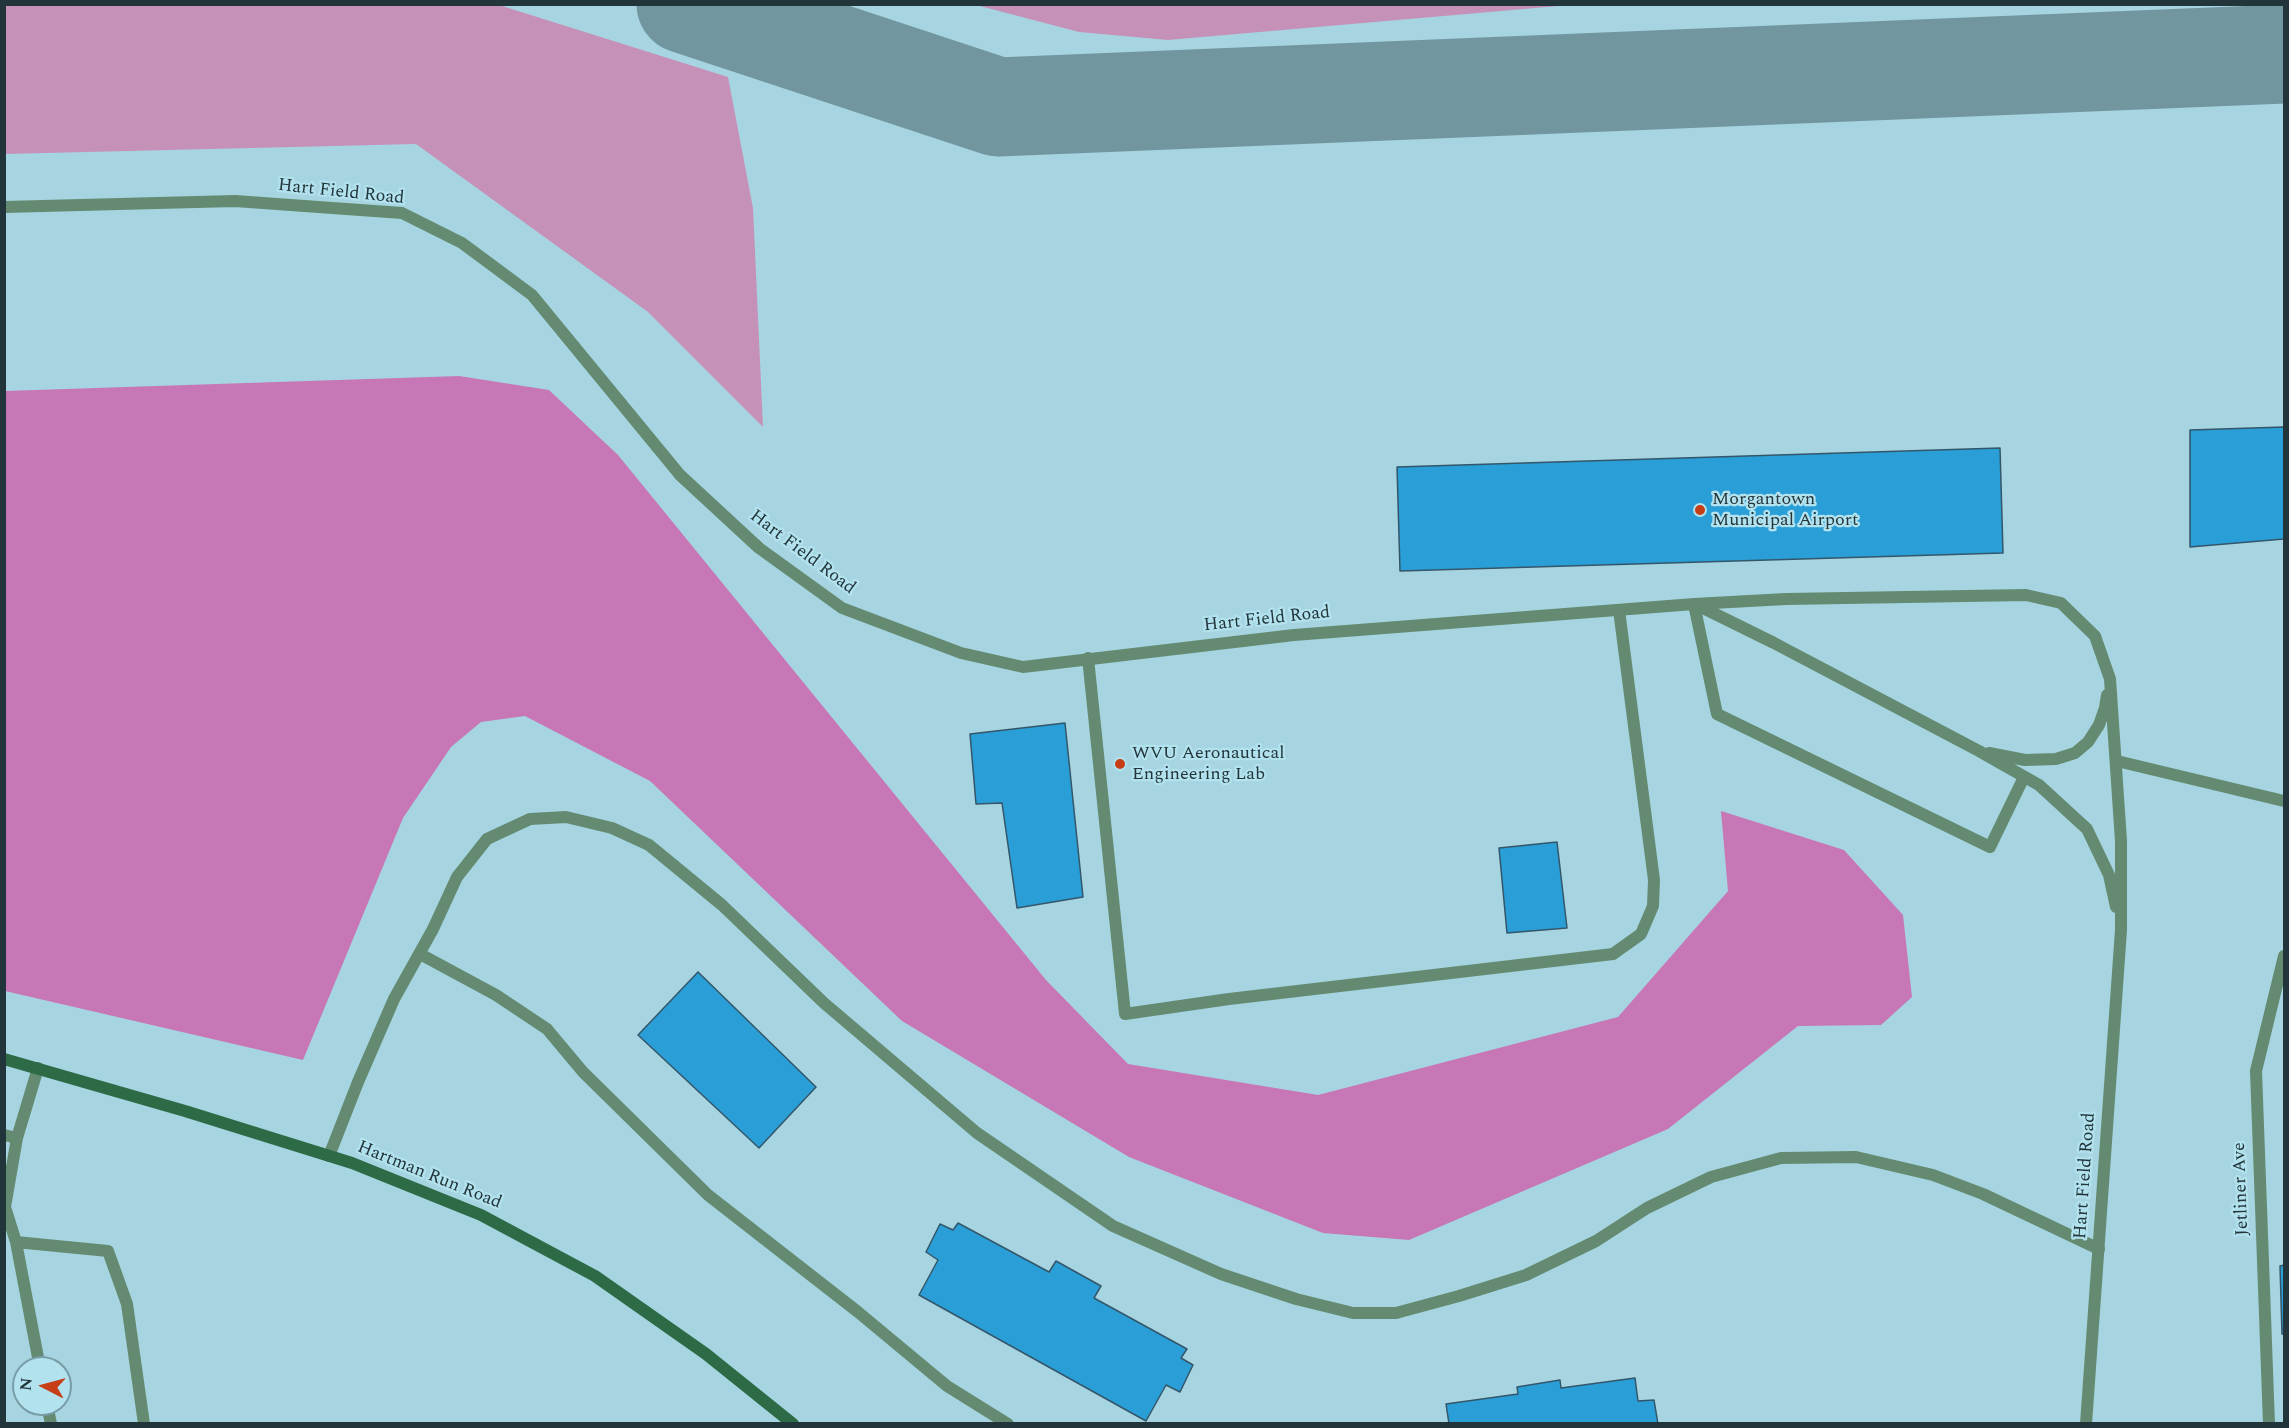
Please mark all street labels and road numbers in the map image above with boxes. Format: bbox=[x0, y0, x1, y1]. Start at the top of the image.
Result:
street label: Hart Field Road bbox=[277, 176, 405, 210]
street label: Hart Field Road bbox=[745, 506, 859, 600]
street label: Hart Field Road bbox=[1203, 603, 1331, 637]
street label: Hart Field Road bbox=[2071, 1112, 2101, 1240]
street label: Hartman Run Road bbox=[354, 1137, 504, 1215]
street label: Jetliner Ave bbox=[2230, 1142, 2254, 1236]

